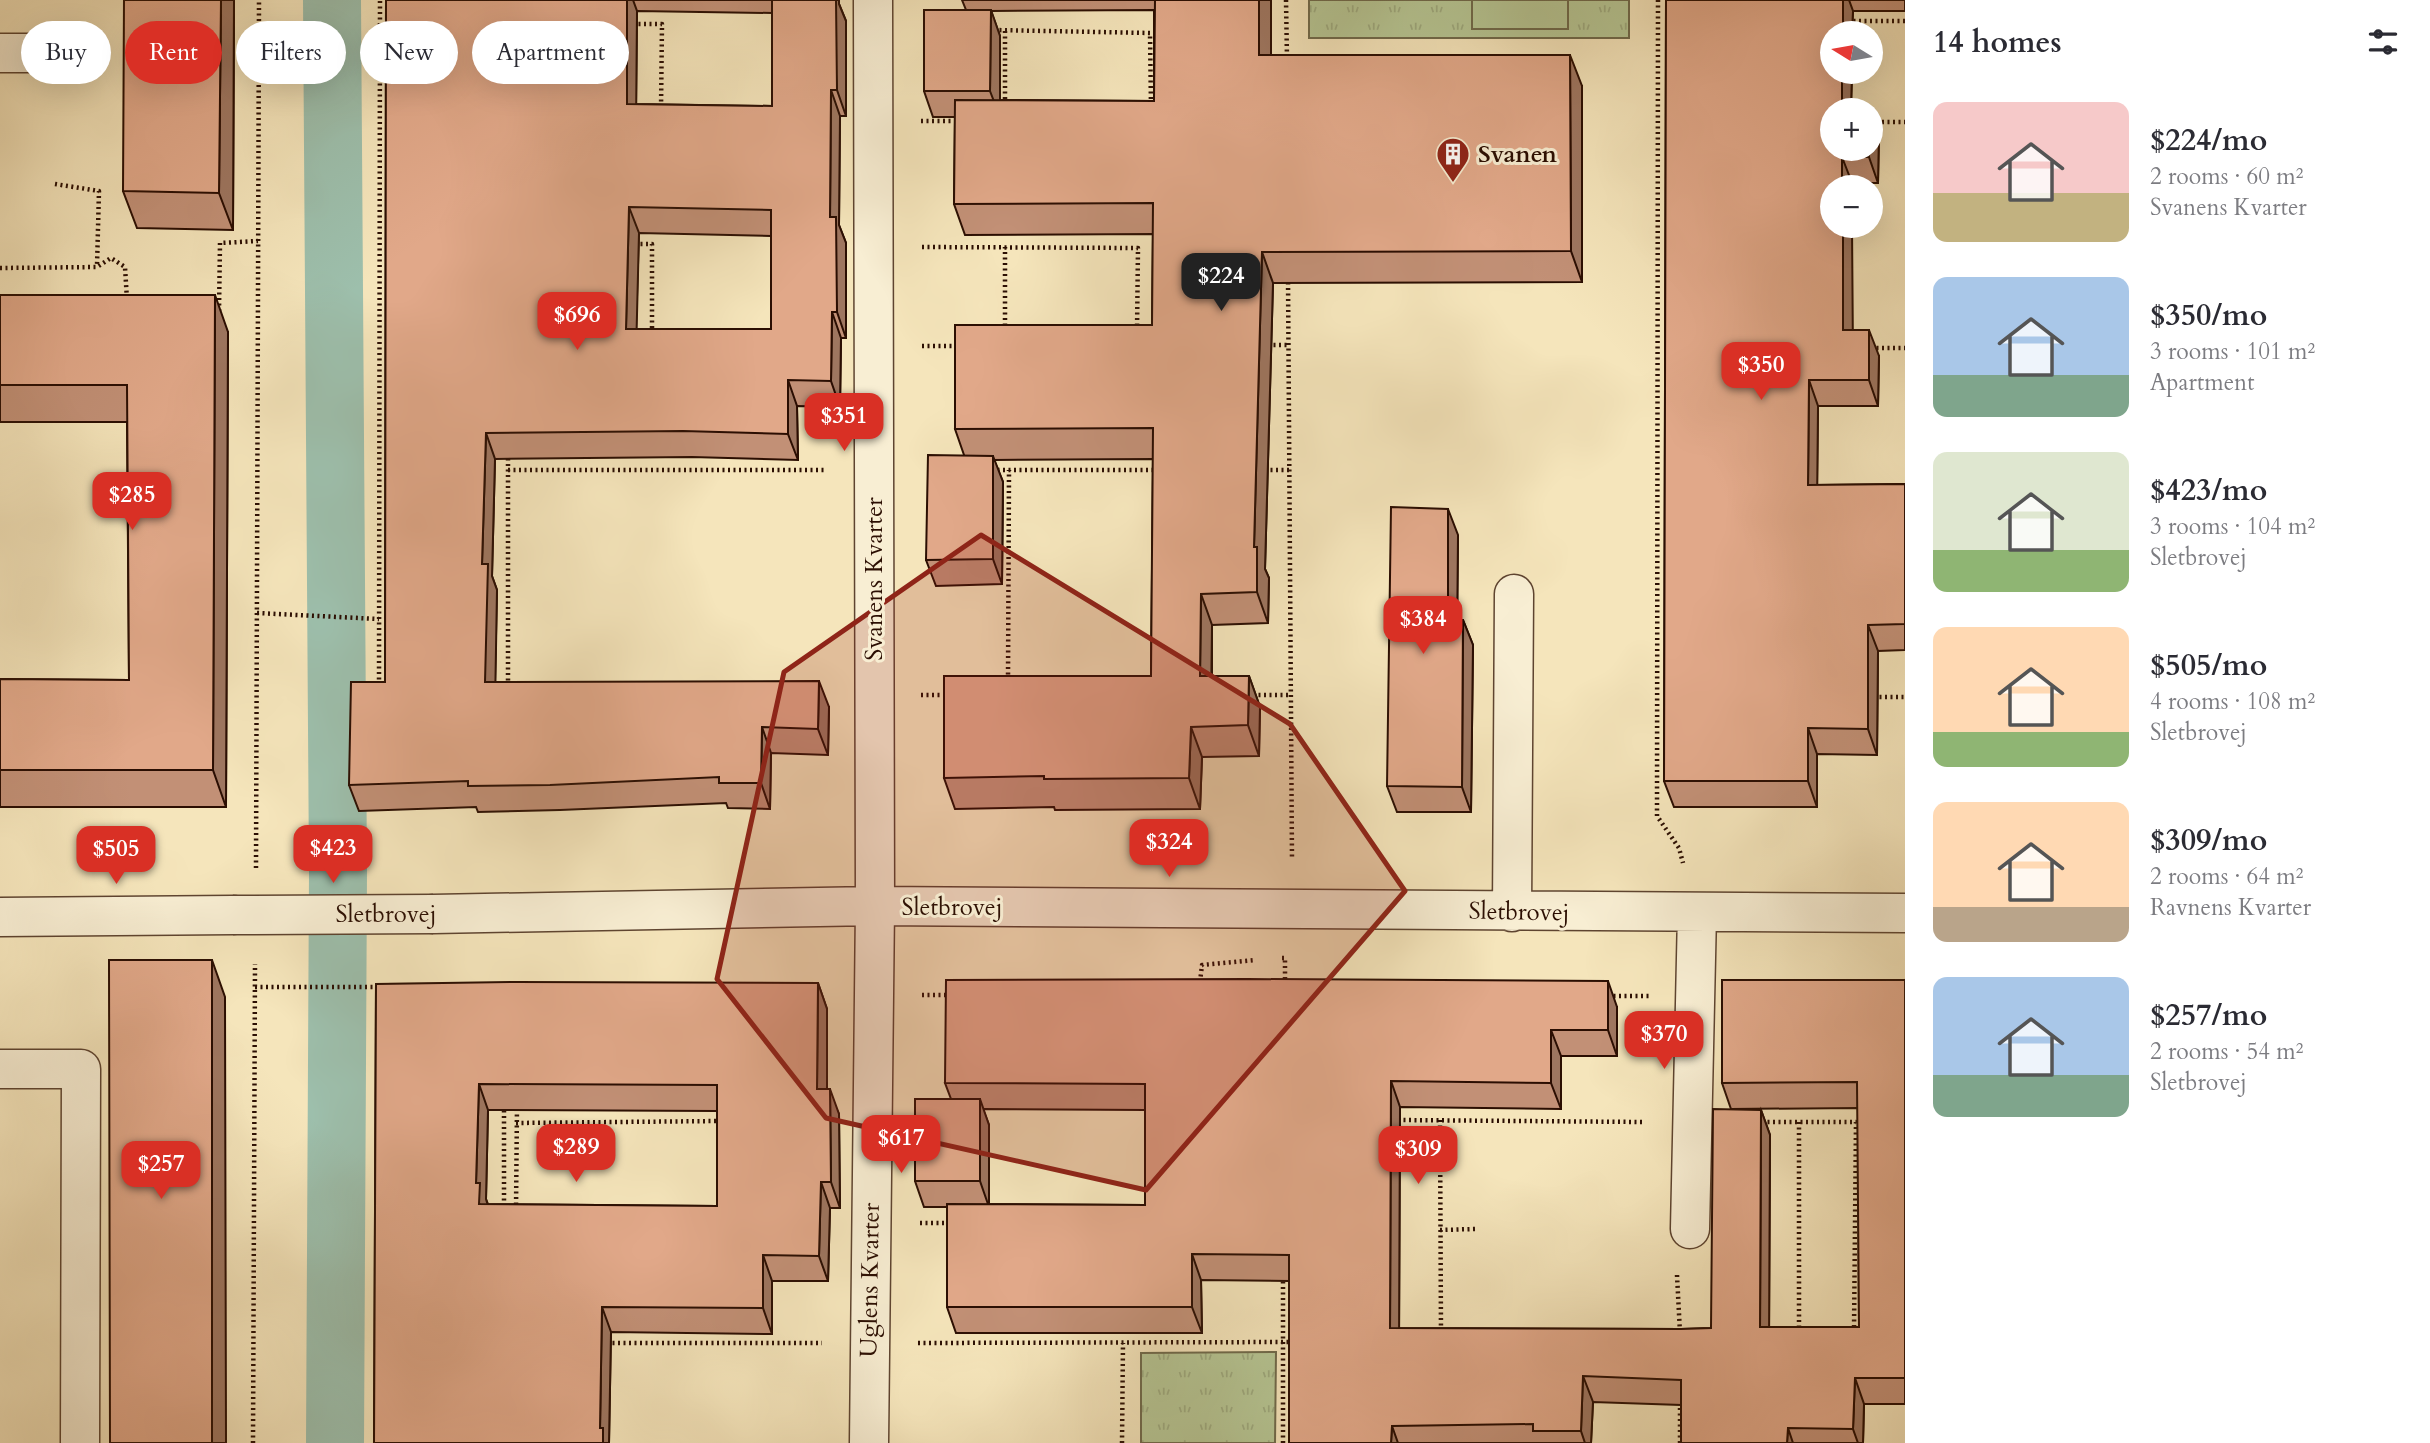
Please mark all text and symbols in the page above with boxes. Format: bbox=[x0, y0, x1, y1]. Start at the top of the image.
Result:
chip: Buy bbox=[21, 21, 111, 84]
chip: Rent bbox=[125, 21, 222, 84]
chip: Filters bbox=[236, 21, 346, 84]
chip: New bbox=[360, 21, 458, 84]
chip: Apartment bbox=[472, 21, 629, 84]
north arrow bbox=[1820, 21, 1883, 84]
map controls bbox=[1820, 21, 1883, 238]
text: 14 homes bbox=[1933, 22, 2062, 63]
icon: filters bbox=[2364, 23, 2402, 61]
button: + bbox=[1820, 98, 1883, 161]
text: $224/mo bbox=[2150, 120, 2267, 161]
icon: home bbox=[1989, 130, 2073, 214]
building icon: Svanen bbox=[1434, 135, 1472, 184]
place label: Svanen bbox=[1478, 138, 1557, 171]
text: 2 rooms · 60 m² bbox=[2150, 161, 2303, 192]
button: − bbox=[1820, 175, 1883, 238]
text: Svanens Kvarter bbox=[2150, 192, 2307, 223]
pin: $224 bbox=[1180, 254, 1262, 313]
text: $224 bbox=[1197, 260, 1245, 291]
pin: $696 bbox=[536, 292, 618, 352]
text: $350/mo bbox=[2150, 295, 2267, 336]
text: $696 bbox=[553, 299, 601, 330]
icon: home bbox=[1989, 305, 2073, 389]
text: 3 rooms · 101 m² bbox=[2150, 336, 2315, 367]
pin: $350 bbox=[1720, 342, 1802, 402]
text: $350 bbox=[1737, 349, 1785, 380]
text: Apartment bbox=[2150, 367, 2254, 398]
pin: $351 bbox=[803, 393, 885, 453]
text: $351 bbox=[820, 400, 868, 431]
text: $423/mo bbox=[2150, 470, 2267, 511]
pin: $285 bbox=[91, 472, 173, 532]
text: $285 bbox=[108, 479, 156, 510]
icon: home bbox=[1989, 480, 2073, 564]
street label: Svanens Kvarter bbox=[858, 497, 891, 661]
text: 3 rooms · 104 m² bbox=[2150, 511, 2315, 542]
text: Sletbrovej bbox=[2150, 542, 2247, 573]
pin: $384 bbox=[1382, 596, 1464, 656]
text: $384 bbox=[1399, 603, 1447, 634]
text: $505/mo bbox=[2150, 645, 2267, 686]
icon: home bbox=[1989, 655, 2073, 739]
text: 4 rooms · 108 m² bbox=[2150, 686, 2315, 717]
text: Sletbrovej bbox=[2150, 717, 2247, 748]
pin: $324 bbox=[1128, 820, 1210, 879]
text: $309/mo bbox=[2150, 820, 2267, 861]
pin: $505 bbox=[75, 826, 157, 886]
pin: $423 bbox=[292, 826, 374, 885]
text: $324 bbox=[1145, 826, 1193, 857]
icon: home bbox=[1989, 830, 2073, 914]
text: $423 bbox=[309, 832, 357, 863]
text: $505 bbox=[92, 833, 140, 864]
text: 2 rooms · 64 m² bbox=[2150, 861, 2303, 892]
street label: Sletbrovej bbox=[901, 891, 1003, 924]
text: Ravnens Kvarter bbox=[2150, 892, 2311, 923]
street label: Sletbrovej bbox=[1468, 895, 1570, 929]
street label: Sletbrovej bbox=[335, 898, 437, 931]
text: $257/mo bbox=[2150, 995, 2267, 1036]
icon: home bbox=[1989, 1005, 2073, 1089]
pin: $370 bbox=[1623, 1012, 1705, 1071]
text: $370 bbox=[1640, 1018, 1688, 1049]
text: 2 rooms · 54 m² bbox=[2150, 1036, 2303, 1067]
text: Sletbrovej bbox=[2150, 1067, 2247, 1098]
pin: $617 bbox=[860, 1116, 942, 1175]
text: $617 bbox=[877, 1122, 925, 1153]
pin: $289 bbox=[535, 1124, 617, 1184]
pin: $309 bbox=[1377, 1126, 1459, 1186]
text: $289 bbox=[552, 1131, 600, 1162]
text: $309 bbox=[1394, 1133, 1442, 1164]
pin: $257 bbox=[120, 1142, 202, 1201]
text: $257 bbox=[137, 1148, 185, 1179]
street label: Uglens Kvarter bbox=[852, 1202, 888, 1358]

